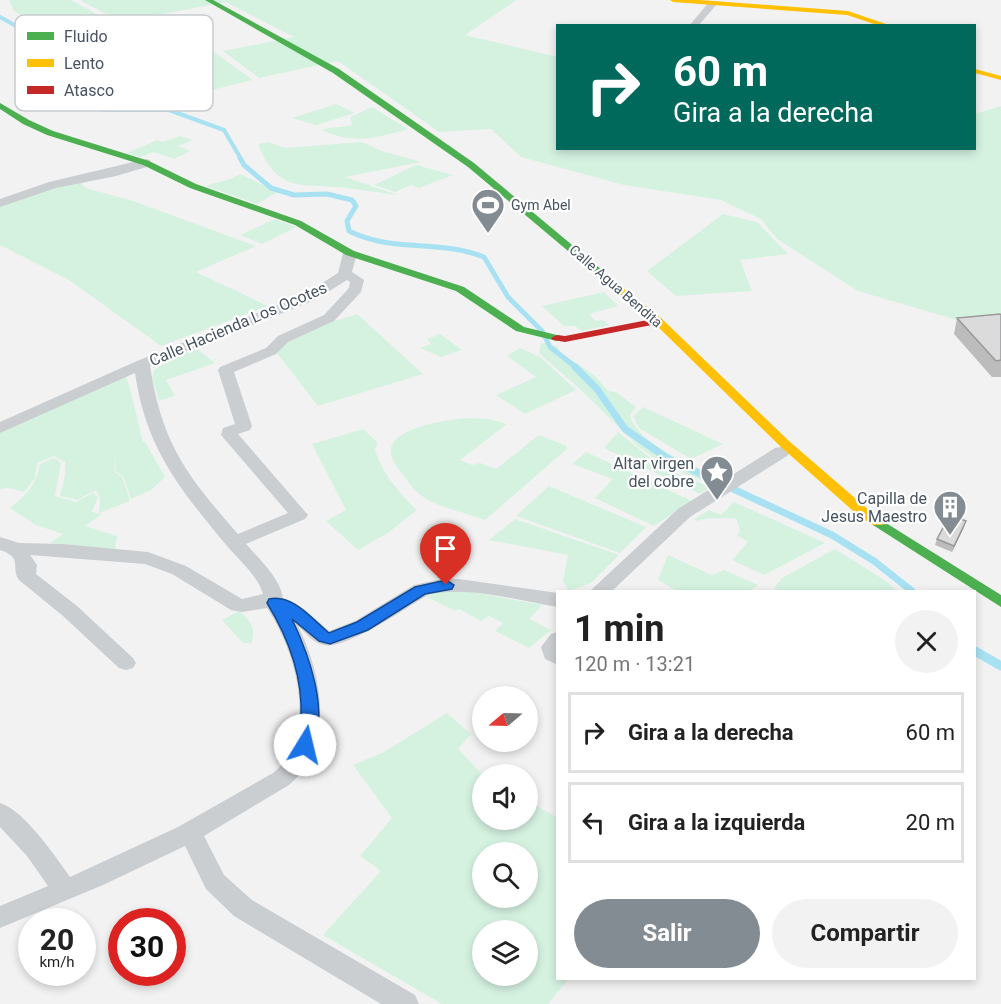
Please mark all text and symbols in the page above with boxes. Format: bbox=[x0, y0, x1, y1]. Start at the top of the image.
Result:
legend bbox=[15, 15, 213, 111]
text: Fluido bbox=[64, 27, 108, 46]
text: 60 m bbox=[673, 47, 768, 96]
icon: right bbox=[574, 48, 652, 126]
text: Lento bbox=[64, 54, 104, 73]
text: Atasco bbox=[64, 81, 114, 100]
text: Gira a la derecha bbox=[673, 97, 874, 129]
sports icon: Gym Abel bbox=[470, 187, 506, 234]
place label: Gym Abel bbox=[511, 197, 571, 213]
street label: Calle Agua Bendita bbox=[566, 241, 666, 331]
street label: Calle Hacienda Los Ocotes bbox=[146, 278, 330, 370]
place label: Altar virgen del cobre bbox=[613, 454, 694, 491]
place icon: Altar virgen del cobre bbox=[699, 454, 735, 501]
place label: Capilla de Jesus Maestro bbox=[821, 489, 927, 526]
building icon: Capilla de Jesus Maestro bbox=[932, 489, 968, 536]
pin bbox=[420, 523, 471, 585]
icon: arrive bbox=[429, 532, 462, 565]
text: 1 min bbox=[574, 608, 665, 650]
button: close bbox=[895, 610, 958, 673]
text: 120 m · 13:21 bbox=[574, 652, 695, 676]
north arrow bbox=[472, 686, 538, 752]
map controls bbox=[472, 686, 538, 986]
position arrow bbox=[273, 713, 337, 777]
icon: right bbox=[577, 716, 610, 749]
text: Gira a la derecha bbox=[628, 720, 794, 745]
text: 60 m bbox=[906, 720, 955, 745]
button: sound bbox=[472, 764, 538, 830]
icon: left bbox=[577, 806, 610, 839]
text: Gira a la izquierda bbox=[628, 810, 805, 835]
text: 20 m bbox=[906, 810, 955, 835]
button: search bbox=[472, 842, 538, 908]
button: Salir bbox=[574, 899, 760, 968]
button: Compartir bbox=[772, 899, 958, 968]
speed limit sign: 30 bbox=[108, 908, 186, 986]
button: layers bbox=[472, 920, 538, 986]
text: 20 bbox=[40, 922, 74, 957]
text: km/h bbox=[39, 953, 75, 971]

